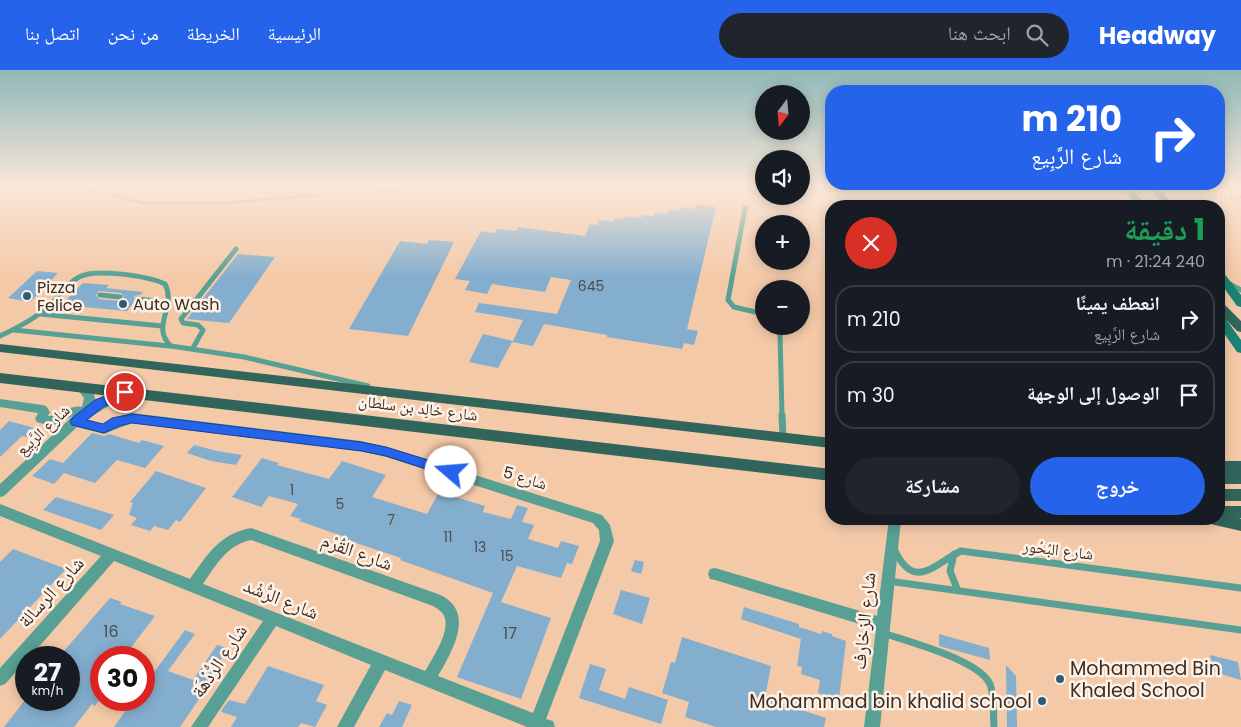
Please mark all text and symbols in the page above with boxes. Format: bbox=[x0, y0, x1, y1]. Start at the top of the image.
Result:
search box bbox=[719, 13, 1069, 58]
text: Headway bbox=[1099, 19, 1216, 52]
text: ابحث هنا bbox=[948, 20, 1011, 47]
text: اتصل بنا bbox=[25, 21, 80, 46]
text: من نحن bbox=[108, 21, 159, 46]
text: الخريطة bbox=[187, 21, 240, 46]
text: الرئيسية bbox=[268, 21, 321, 46]
icon: search bbox=[1023, 21, 1051, 49]
north arrow bbox=[755, 85, 810, 140]
map controls bbox=[755, 85, 810, 335]
text: 210 m bbox=[1022, 94, 1122, 143]
icon: right bbox=[1140, 105, 1205, 170]
text: شارع الرَّبِيع bbox=[1031, 141, 1122, 172]
button: sound bbox=[755, 150, 810, 205]
text: 1 دقيقة bbox=[1124, 208, 1205, 251]
button: + bbox=[755, 215, 810, 270]
button: close bbox=[845, 217, 897, 269]
text: 240 m · 21:24 bbox=[1106, 250, 1205, 273]
place label: Pizza Felice bbox=[37, 276, 83, 317]
house number: 645 bbox=[578, 276, 604, 296]
button: − bbox=[755, 280, 810, 335]
marker: Pizza Felice bbox=[21, 290, 33, 302]
text: انعطف يمينًا bbox=[1075, 290, 1160, 317]
place label: Auto Wash bbox=[133, 293, 219, 316]
marker: Auto Wash bbox=[117, 298, 129, 310]
icon: right bbox=[1175, 305, 1203, 333]
text: 210 m bbox=[847, 306, 901, 333]
text: شارع الرَّبِيع bbox=[1094, 323, 1160, 346]
pin bbox=[104, 371, 146, 413]
icon: arrive bbox=[111, 378, 139, 406]
text: الوصول إلى الوجهة bbox=[1027, 380, 1160, 407]
icon: arrive bbox=[1175, 381, 1203, 409]
text: 30 m bbox=[847, 382, 895, 409]
street label: شارع خالِد بن سلطان bbox=[357, 389, 479, 427]
street label: شارع الرَّبِيع bbox=[11, 399, 75, 461]
position arrow bbox=[424, 445, 476, 497]
button: مشاركة bbox=[845, 457, 1020, 515]
button: خروج bbox=[1030, 457, 1205, 515]
street label: شارع 5 bbox=[500, 460, 550, 496]
house number: 1 bbox=[290, 480, 294, 500]
house number: 5 bbox=[336, 494, 344, 514]
house number: 7 bbox=[387, 510, 395, 530]
street label: شارع القُرْم bbox=[318, 527, 396, 577]
house number: 11 bbox=[444, 527, 452, 547]
street label: شارع البُحُور bbox=[1020, 534, 1095, 566]
house number: 13 bbox=[474, 537, 486, 557]
house number: 15 bbox=[500, 546, 514, 566]
street label: شارع الرسالة bbox=[12, 551, 90, 633]
street label: شارع الزخارف bbox=[845, 571, 883, 671]
street label: شارع الرُّشْد bbox=[239, 572, 323, 626]
street label: شارع الرُّدْهَة bbox=[184, 619, 254, 703]
house number: 16 bbox=[103, 620, 119, 643]
house number: 17 bbox=[503, 622, 517, 645]
speed limit sign: 30 bbox=[90, 646, 155, 711]
text: 27 bbox=[34, 655, 61, 690]
place label: Mohammed Bin Khaled School bbox=[1070, 655, 1221, 704]
marker: Mohammed Bin Khaled School bbox=[1054, 673, 1066, 685]
text: km/h bbox=[32, 682, 63, 699]
place label: Mohammad bin khalid school bbox=[749, 688, 1032, 715]
marker: Mohammad bin khalid school bbox=[1036, 695, 1048, 707]

